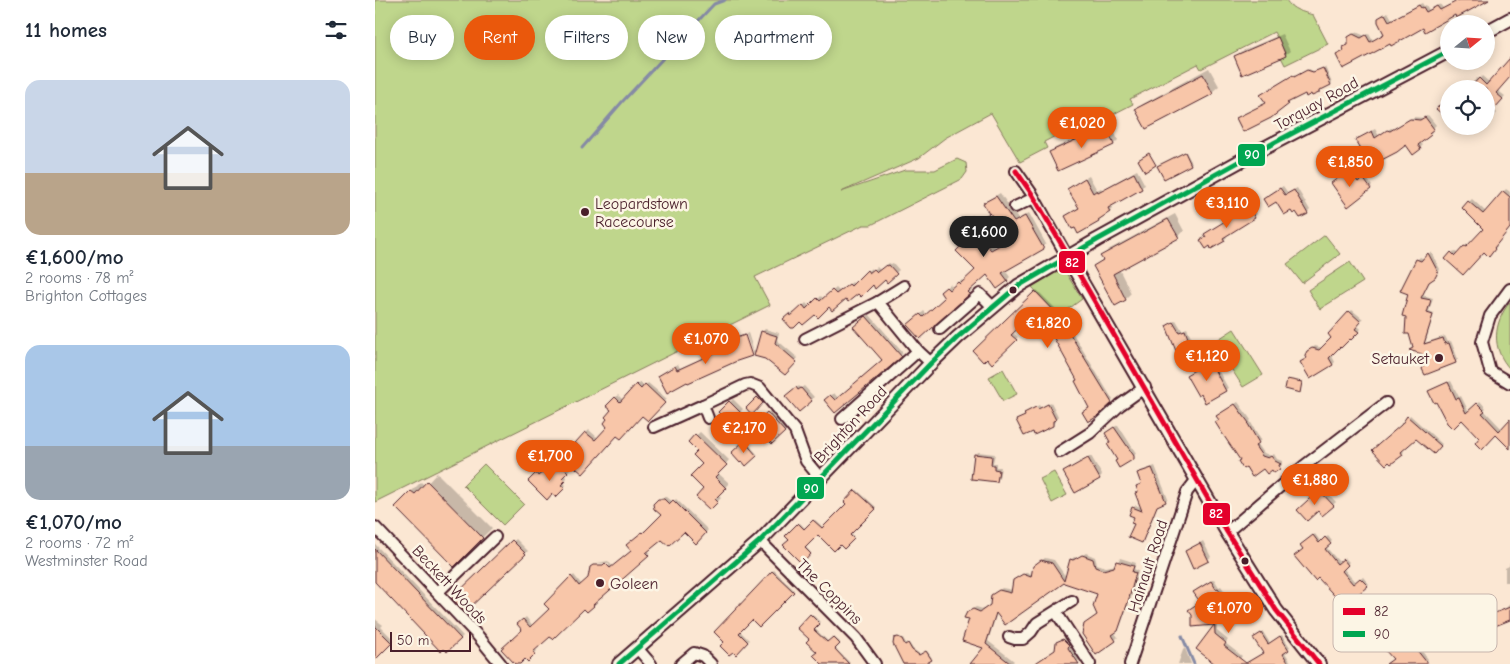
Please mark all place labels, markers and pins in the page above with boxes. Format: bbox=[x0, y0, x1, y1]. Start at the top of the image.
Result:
pin: €1,020 bbox=[1041, 106, 1123, 149]
pin: €1,850 bbox=[1309, 146, 1391, 188]
pin: €3,110 bbox=[1186, 186, 1268, 229]
place label: Leopardstown Racecourse bbox=[595, 195, 688, 231]
marker: Leopardstown Racecourse bbox=[579, 206, 591, 218]
pin: €1,600 bbox=[943, 216, 1025, 258]
unlabelled marker bbox=[1008, 285, 1018, 295]
pin: €1,820 bbox=[1007, 306, 1089, 349]
pin: €1,070 bbox=[665, 322, 747, 365]
pin: €1,120 bbox=[1166, 340, 1248, 382]
place label: Setauket bbox=[1372, 350, 1429, 368]
marker: Setauket bbox=[1433, 352, 1445, 364]
pin: €2,170 bbox=[703, 412, 785, 454]
pin: €1,700 bbox=[509, 440, 591, 482]
pin: €1,880 bbox=[1274, 464, 1356, 506]
unlabelled marker bbox=[1240, 556, 1250, 566]
place label: Goleen bbox=[610, 575, 658, 593]
marker: Goleen bbox=[594, 577, 606, 589]
pin: €1,070 bbox=[1188, 592, 1270, 634]

